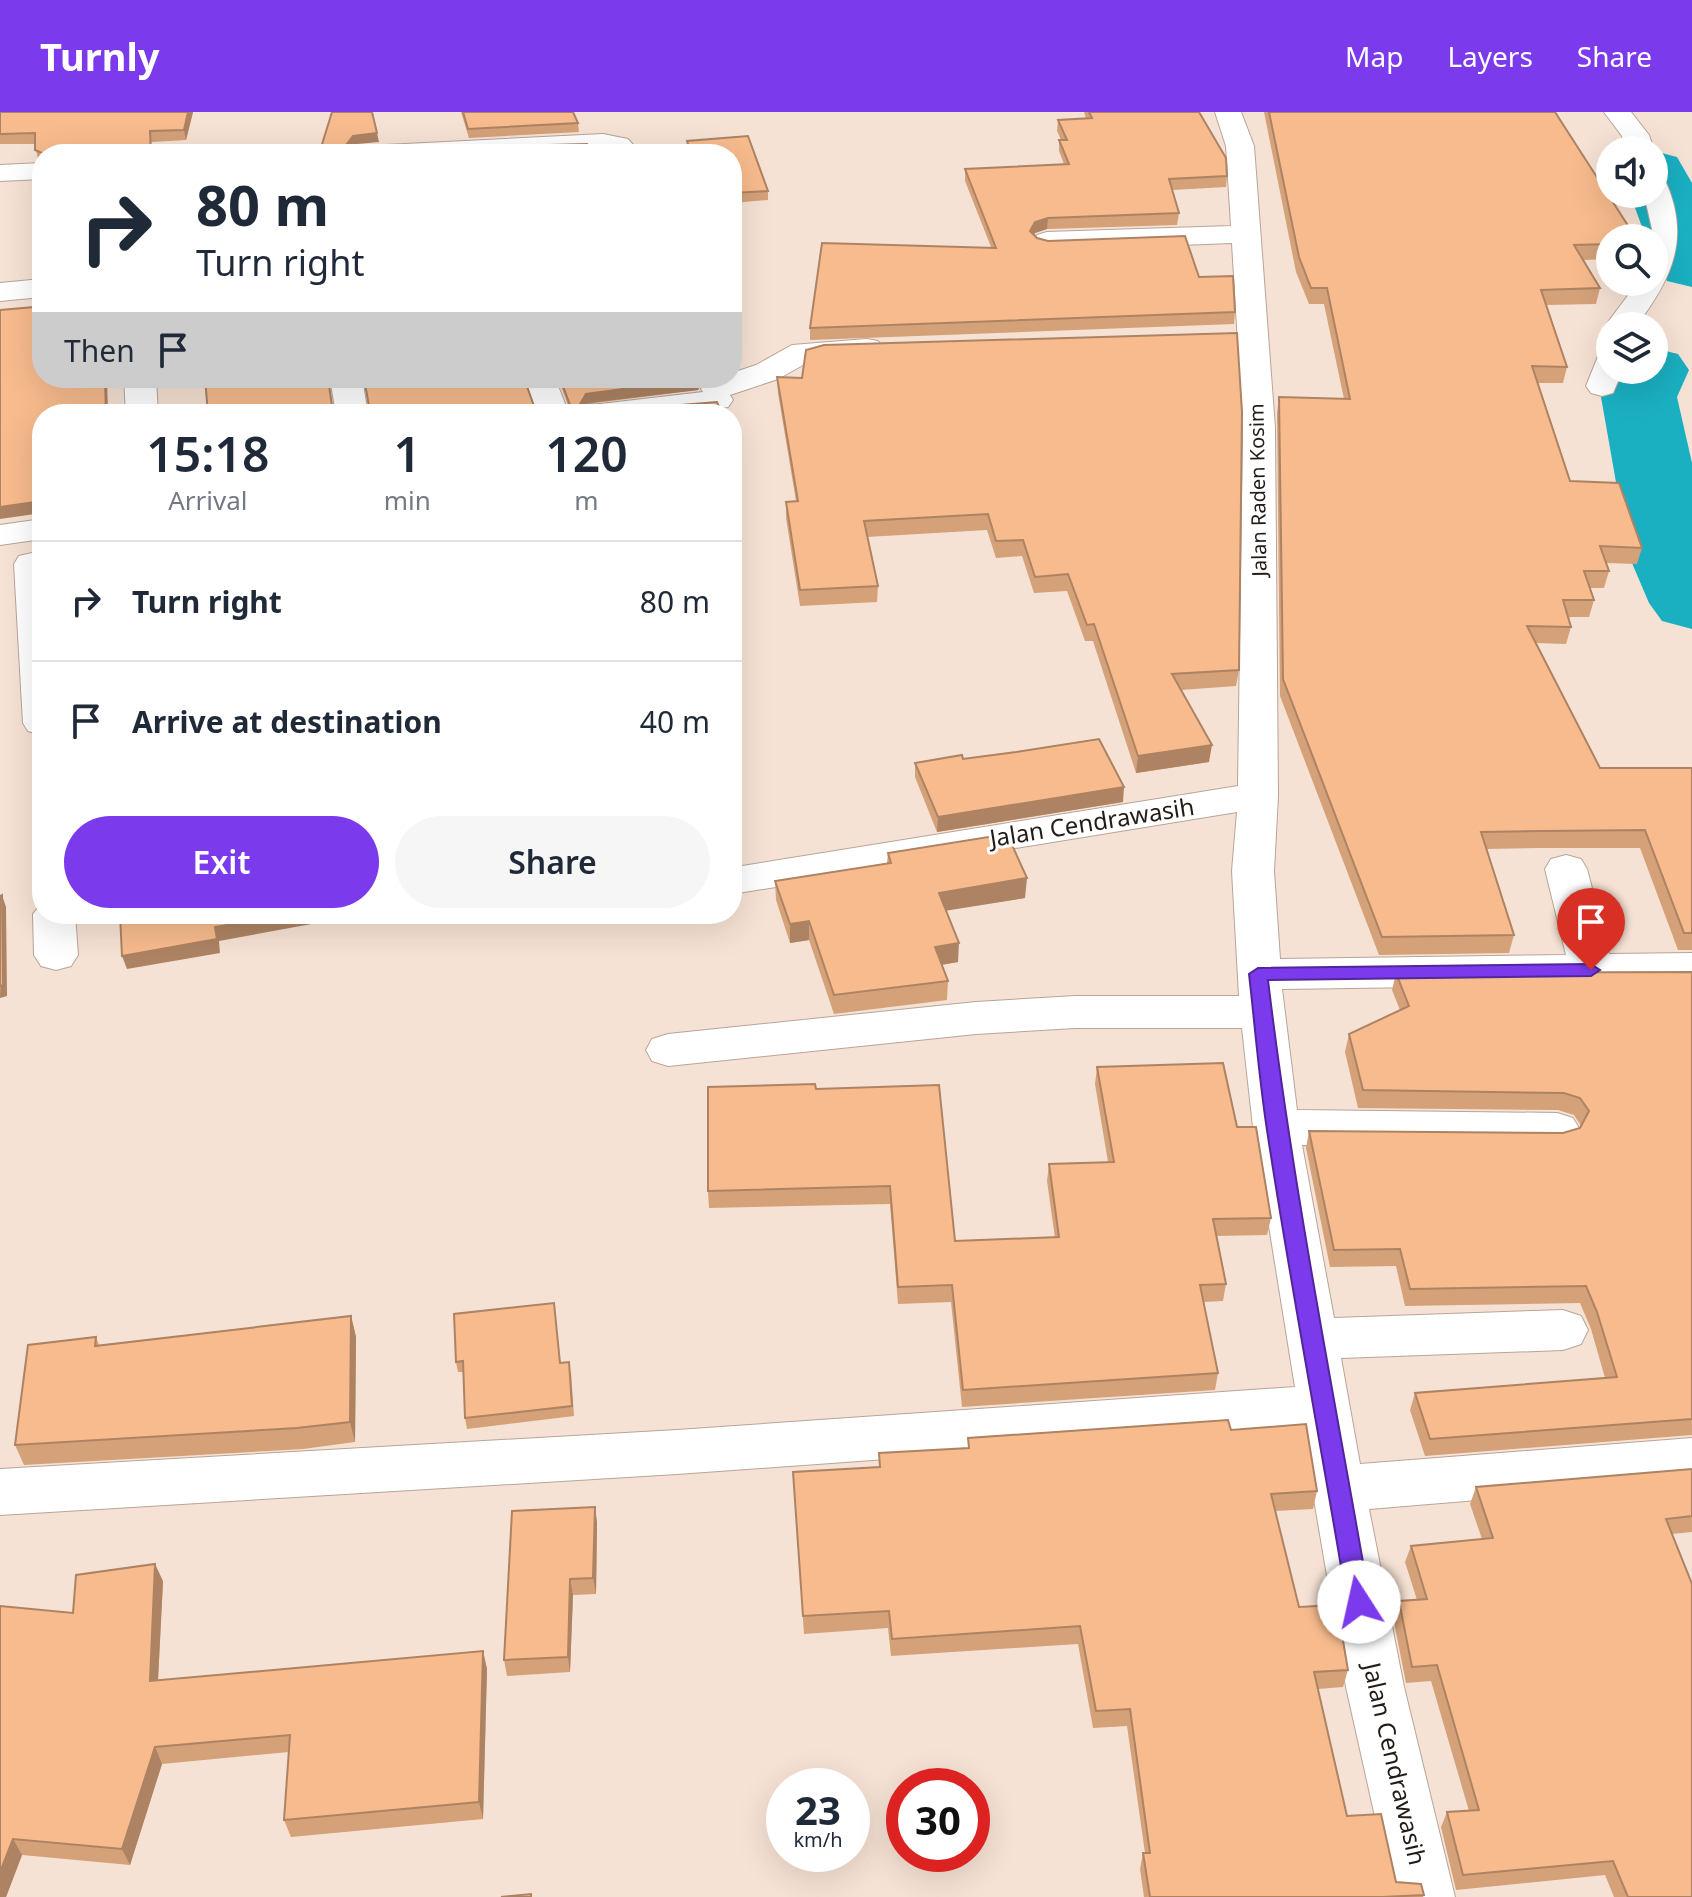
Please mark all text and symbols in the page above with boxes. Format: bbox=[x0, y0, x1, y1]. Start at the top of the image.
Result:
text: Turnly bbox=[40, 30, 159, 82]
text: Map bbox=[1345, 37, 1403, 75]
text: Layers bbox=[1447, 37, 1533, 75]
text: Share bbox=[1577, 37, 1652, 75]
map controls bbox=[1596, 136, 1668, 384]
button: sound bbox=[1596, 136, 1668, 208]
text: 80 m bbox=[196, 166, 329, 242]
icon: right bbox=[64, 176, 168, 280]
button: search bbox=[1596, 224, 1668, 296]
text: Turn right bbox=[196, 238, 364, 287]
button: layers bbox=[1596, 312, 1668, 384]
icon: arrive bbox=[151, 328, 195, 372]
text: Then bbox=[64, 330, 135, 371]
street label: Jalan Raden Kosim bbox=[1242, 403, 1273, 579]
text: 15:18 bbox=[146, 421, 269, 486]
text: 1 bbox=[394, 421, 421, 486]
text: 120 bbox=[545, 421, 628, 486]
text: Arrival bbox=[168, 482, 248, 518]
text: min bbox=[384, 482, 431, 518]
text: m bbox=[574, 482, 599, 518]
icon: right bbox=[64, 579, 108, 623]
text: Turn right bbox=[132, 581, 282, 622]
text: 80 m bbox=[640, 581, 710, 622]
icon: arrive bbox=[64, 699, 108, 743]
text: Arrive at destination bbox=[132, 701, 442, 742]
text: 40 m bbox=[640, 701, 710, 742]
street label: Jalan Cendrawasih bbox=[985, 789, 1196, 854]
button: Exit bbox=[64, 816, 379, 908]
button: Share bbox=[395, 816, 710, 908]
pin bbox=[1557, 888, 1625, 970]
icon: arrive bbox=[1569, 900, 1613, 944]
position arrow bbox=[1317, 1560, 1401, 1644]
street label: Jalan Cendrawasih bbox=[1356, 1657, 1435, 1868]
speed limit sign: 30 bbox=[886, 1768, 990, 1872]
text: 23 bbox=[795, 1782, 841, 1837]
text: km/h bbox=[793, 1826, 843, 1853]

